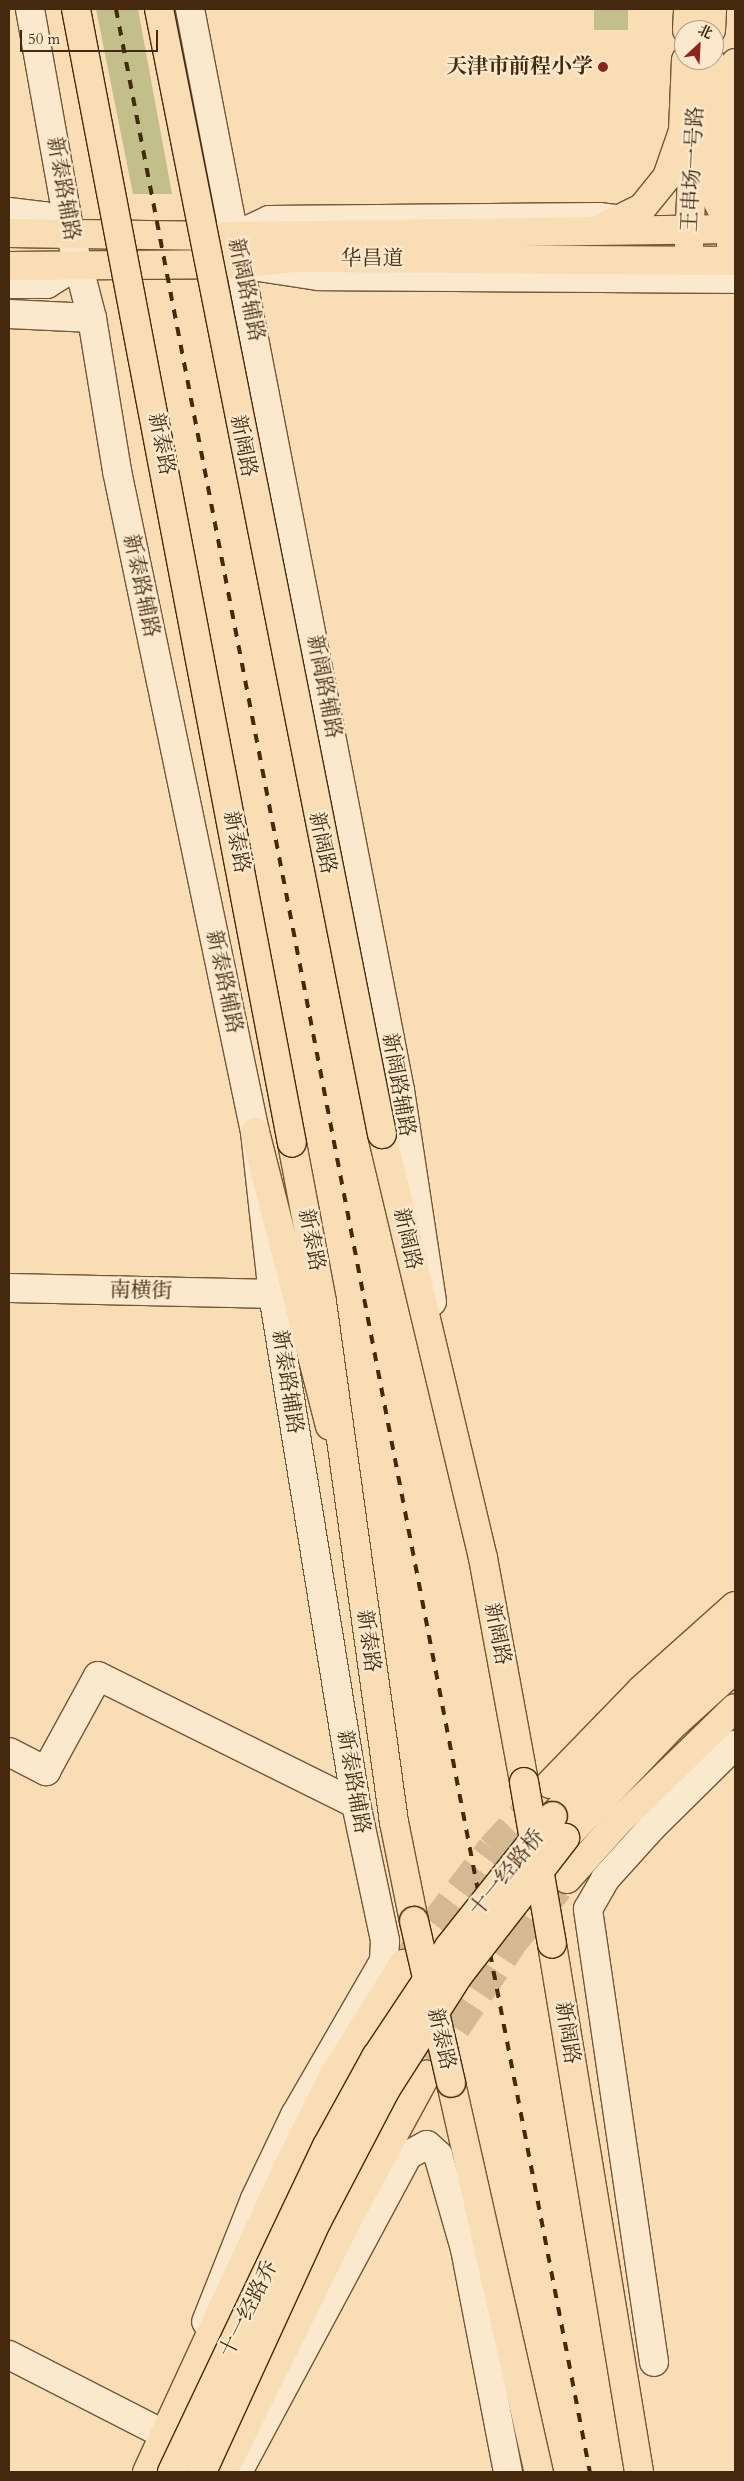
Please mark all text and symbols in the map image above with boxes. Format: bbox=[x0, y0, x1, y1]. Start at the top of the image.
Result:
scale bar bbox=[22, 20, 160, 52]
north arrow bbox=[674, 20, 724, 70]
text: 北 bbox=[695, 20, 715, 43]
text: 50 m bbox=[28, 29, 60, 49]
place label: 天津市前程小学 bbox=[446, 54, 593, 80]
marker: 天津市前程小学 bbox=[597, 61, 609, 73]
street label: 王串场一号路 bbox=[677, 105, 709, 233]
street label: 新泰路辅路 bbox=[41, 135, 85, 243]
street label: 新阔路辅路 bbox=[223, 236, 269, 344]
street label: 华昌道 bbox=[341, 246, 403, 272]
street label: 新泰路 bbox=[143, 411, 179, 477]
street label: 新阔路 bbox=[225, 413, 261, 479]
street label: 新泰路辅路 bbox=[118, 532, 164, 640]
street label: 新阔路辅路 bbox=[302, 633, 346, 741]
street label: 新泰路 bbox=[218, 809, 254, 875]
street label: 新阔路 bbox=[303, 810, 341, 876]
street label: 新泰路辅路 bbox=[201, 928, 247, 1036]
street label: 新阔路辅路 bbox=[376, 1031, 420, 1139]
street label: 新阔路 bbox=[388, 1205, 426, 1273]
street label: 新泰路 bbox=[293, 1207, 329, 1273]
street label: 南横街 bbox=[109, 1278, 173, 1304]
street label: 新泰路辅路 bbox=[266, 1328, 308, 1436]
street label: 新阔路 bbox=[479, 1601, 515, 1667]
street label: 新泰路 bbox=[351, 1608, 385, 1674]
street label: 新泰路辅路 bbox=[331, 1728, 375, 1836]
street label: 十一经路桥 bbox=[464, 1824, 550, 1922]
street label: 新阔路 bbox=[550, 2000, 584, 2066]
street label: 新泰路 bbox=[422, 2005, 460, 2073]
street label: 十一经路乔 bbox=[215, 2256, 283, 2362]

